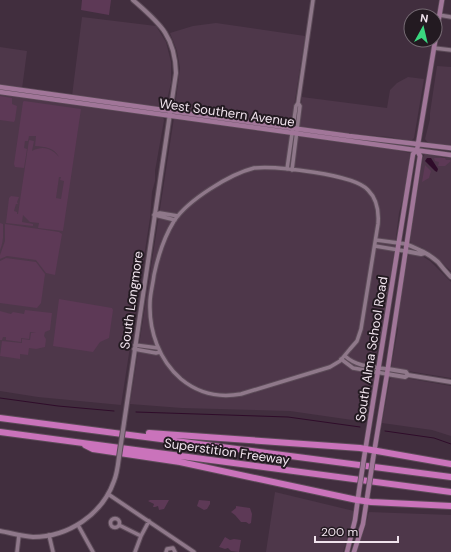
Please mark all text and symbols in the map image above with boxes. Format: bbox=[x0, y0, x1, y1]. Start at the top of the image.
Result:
north arrow bbox=[403, 8, 443, 48]
text: N bbox=[419, 11, 429, 26]
street label: West Southern Avenue bbox=[158, 95, 296, 130]
street label: South Longmore bbox=[116, 250, 147, 350]
street label: South Alma School Road bbox=[352, 275, 391, 423]
street label: Superstition Freeway bbox=[163, 434, 291, 469]
scale bar bbox=[315, 518, 398, 544]
text: 200 m bbox=[321, 524, 358, 540]

